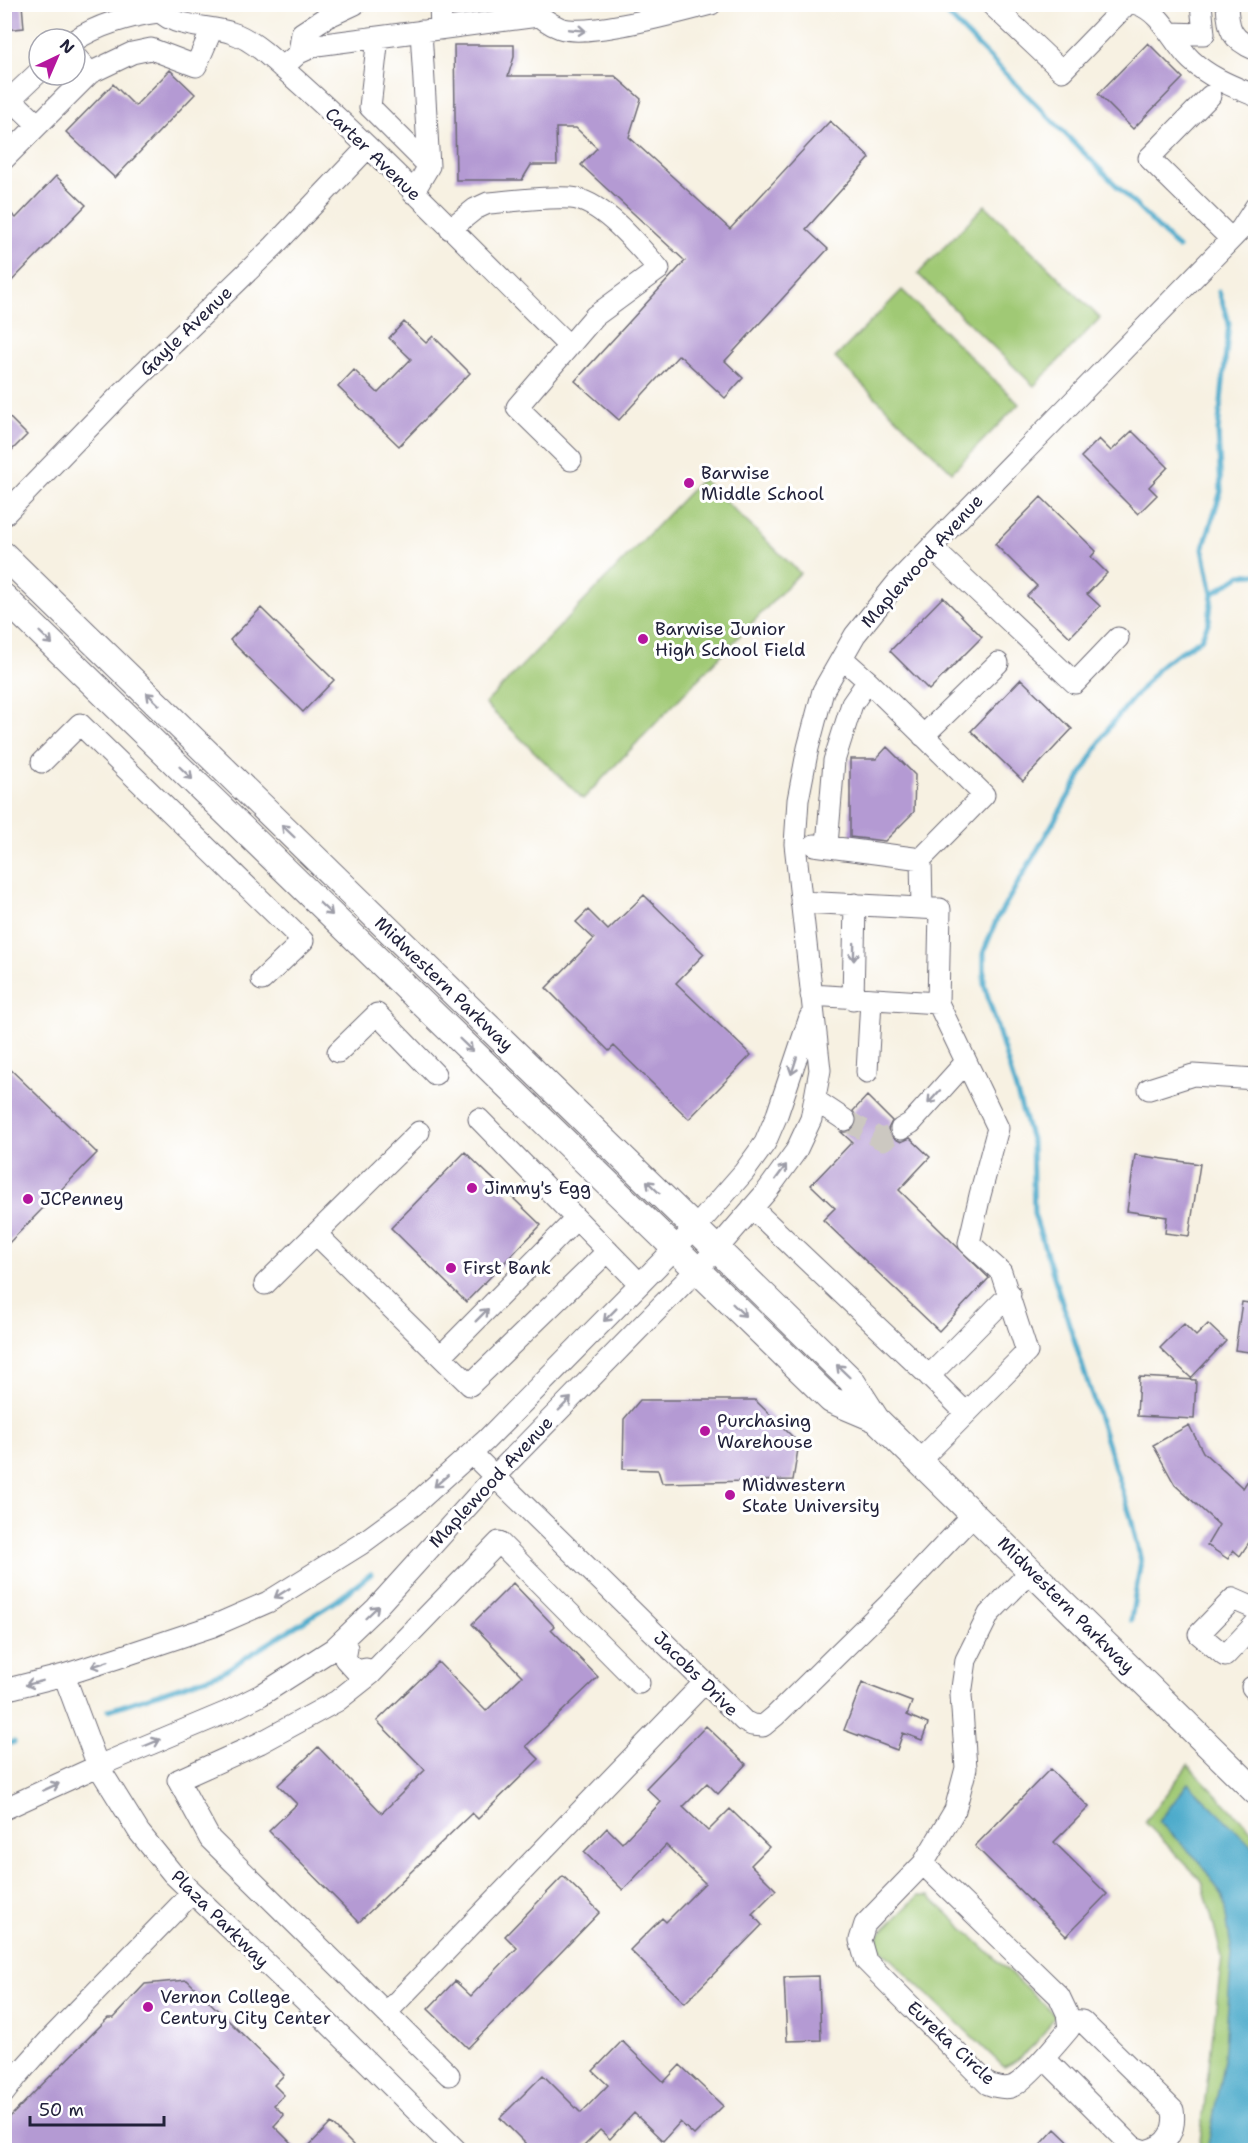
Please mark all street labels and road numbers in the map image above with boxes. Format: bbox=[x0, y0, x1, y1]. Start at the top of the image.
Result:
street label: Carter Avenue bbox=[320, 102, 426, 206]
street label: Gayle Avenue bbox=[135, 281, 237, 381]
street label: Maplewood Avenue bbox=[856, 489, 988, 633]
street label: Midwestern Parkway bbox=[369, 911, 519, 1057]
street label: Maplewood Avenue bbox=[424, 1411, 558, 1553]
street label: Midwestern Parkway bbox=[992, 1531, 1140, 1679]
street label: Jacobs Drive bbox=[648, 1626, 744, 1722]
street label: Plaza Parkway bbox=[166, 1865, 274, 1973]
street label: Eureka Circle bbox=[902, 1996, 1000, 2090]

